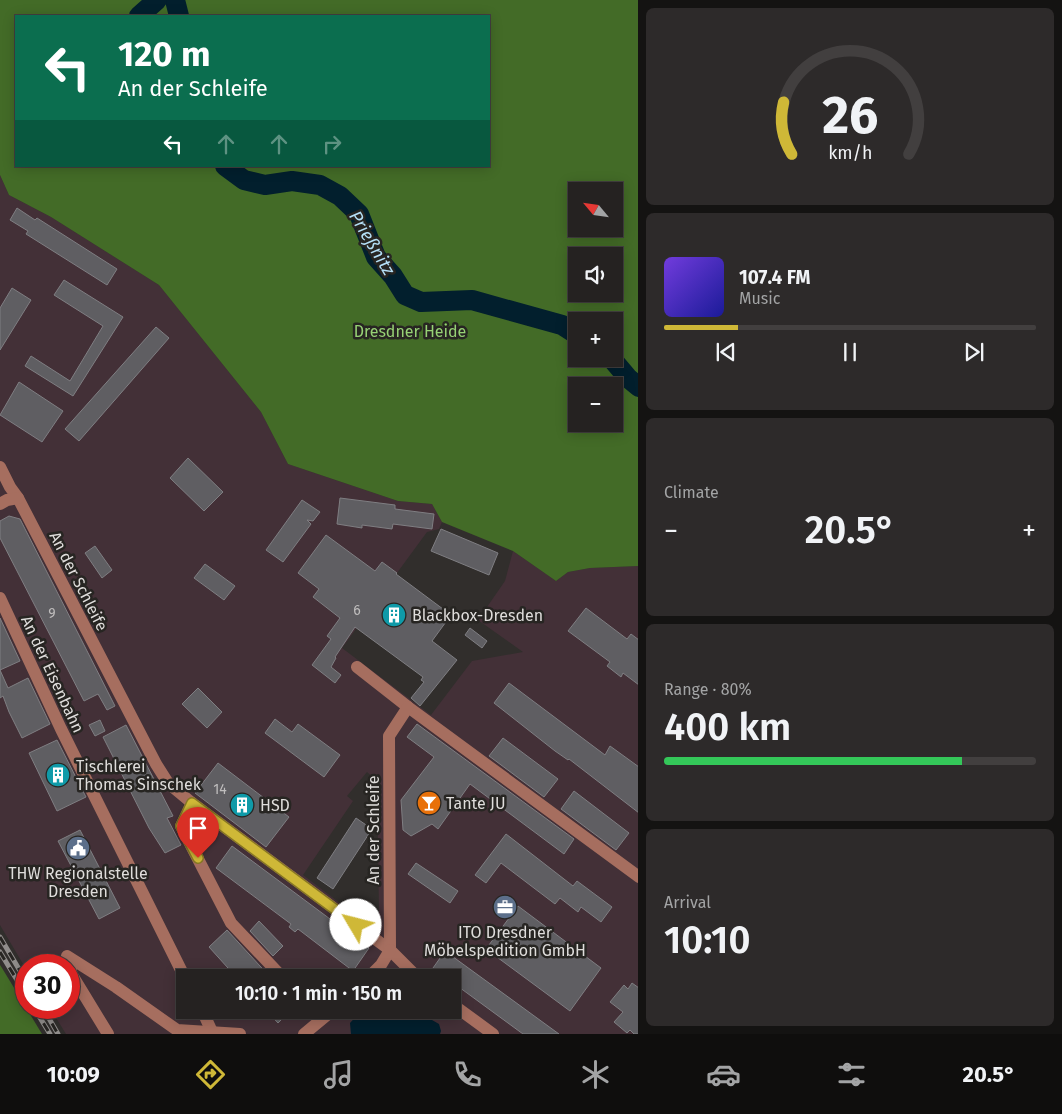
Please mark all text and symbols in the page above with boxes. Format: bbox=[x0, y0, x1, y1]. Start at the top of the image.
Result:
text: 120 m bbox=[118, 33, 211, 75]
icon: left bbox=[35, 35, 100, 100]
text: An der Schleife bbox=[118, 75, 268, 102]
text: 26 bbox=[822, 84, 878, 147]
icon: left bbox=[159, 130, 187, 158]
icon: ahead bbox=[212, 130, 240, 158]
icon: ahead bbox=[265, 130, 293, 158]
icon: right bbox=[318, 130, 346, 158]
text: km/h bbox=[828, 142, 872, 164]
north arrow bbox=[568, 182, 622, 238]
map controls bbox=[568, 182, 623, 432]
water label: Prießnitz bbox=[344, 207, 400, 279]
button: sound bbox=[568, 247, 623, 302]
text: 107.4 FM bbox=[739, 266, 811, 289]
text: Music bbox=[739, 289, 780, 308]
button: + bbox=[568, 312, 623, 367]
park label: Dresdner Heide bbox=[354, 322, 466, 341]
icon: previous bbox=[712, 338, 740, 366]
icon: pause bbox=[836, 338, 864, 366]
icon: next bbox=[960, 338, 988, 366]
button: − bbox=[568, 377, 623, 432]
text: Climate bbox=[664, 483, 719, 502]
text: 20.5° bbox=[805, 507, 895, 553]
text: − bbox=[664, 514, 678, 547]
text: + bbox=[1022, 514, 1036, 547]
street label: An der Schleife bbox=[45, 528, 112, 634]
house number: 6 bbox=[353, 602, 361, 619]
building icon: Blackbox-Dresden bbox=[381, 602, 407, 628]
house number: 9 bbox=[48, 605, 56, 622]
place label: Blackbox-Dresden bbox=[412, 606, 543, 625]
street label: An der Eisenbahn bbox=[17, 613, 88, 736]
text: Range · 80% bbox=[664, 680, 752, 699]
text: 400 km bbox=[664, 704, 791, 750]
place label: Tischlerei Thomas Sinschek bbox=[76, 757, 202, 794]
building icon: Tischlerei Thomas Sinschek bbox=[45, 762, 71, 788]
street label: An der Schleife bbox=[364, 776, 383, 885]
house number: 14 bbox=[213, 781, 227, 798]
bar icon: Tante JU bbox=[416, 790, 442, 816]
building icon: HSD bbox=[229, 792, 255, 818]
place label: Tante JU bbox=[446, 794, 506, 813]
place label: HSD bbox=[260, 796, 290, 815]
pin bbox=[177, 807, 219, 858]
icon: arrive bbox=[184, 814, 212, 842]
public building icon: THW Regionalstelle Dresden bbox=[65, 835, 91, 861]
place label: THW Regionalstelle Dresden bbox=[8, 864, 148, 901]
text: Arrival bbox=[664, 893, 711, 912]
office icon: ITO Dresdner Möbelspedition GmbH bbox=[492, 894, 518, 920]
position arrow bbox=[329, 898, 381, 950]
text: 10:10 bbox=[664, 917, 750, 963]
place label: ITO Dresdner Möbelspedition GmbH bbox=[424, 923, 586, 960]
speed limit sign: 30 bbox=[15, 954, 80, 1019]
text: 10:10 · 1 min · 150 m bbox=[235, 982, 402, 1005]
icon: directions bbox=[193, 1057, 228, 1092]
icon: music bbox=[321, 1057, 356, 1092]
icon: phone bbox=[450, 1057, 485, 1092]
icon: climate bbox=[578, 1057, 613, 1092]
icon: car bbox=[706, 1057, 741, 1092]
icon: filters bbox=[834, 1057, 869, 1092]
text: 10:09 bbox=[47, 1061, 100, 1088]
text: 20.5° bbox=[963, 1061, 1015, 1088]

